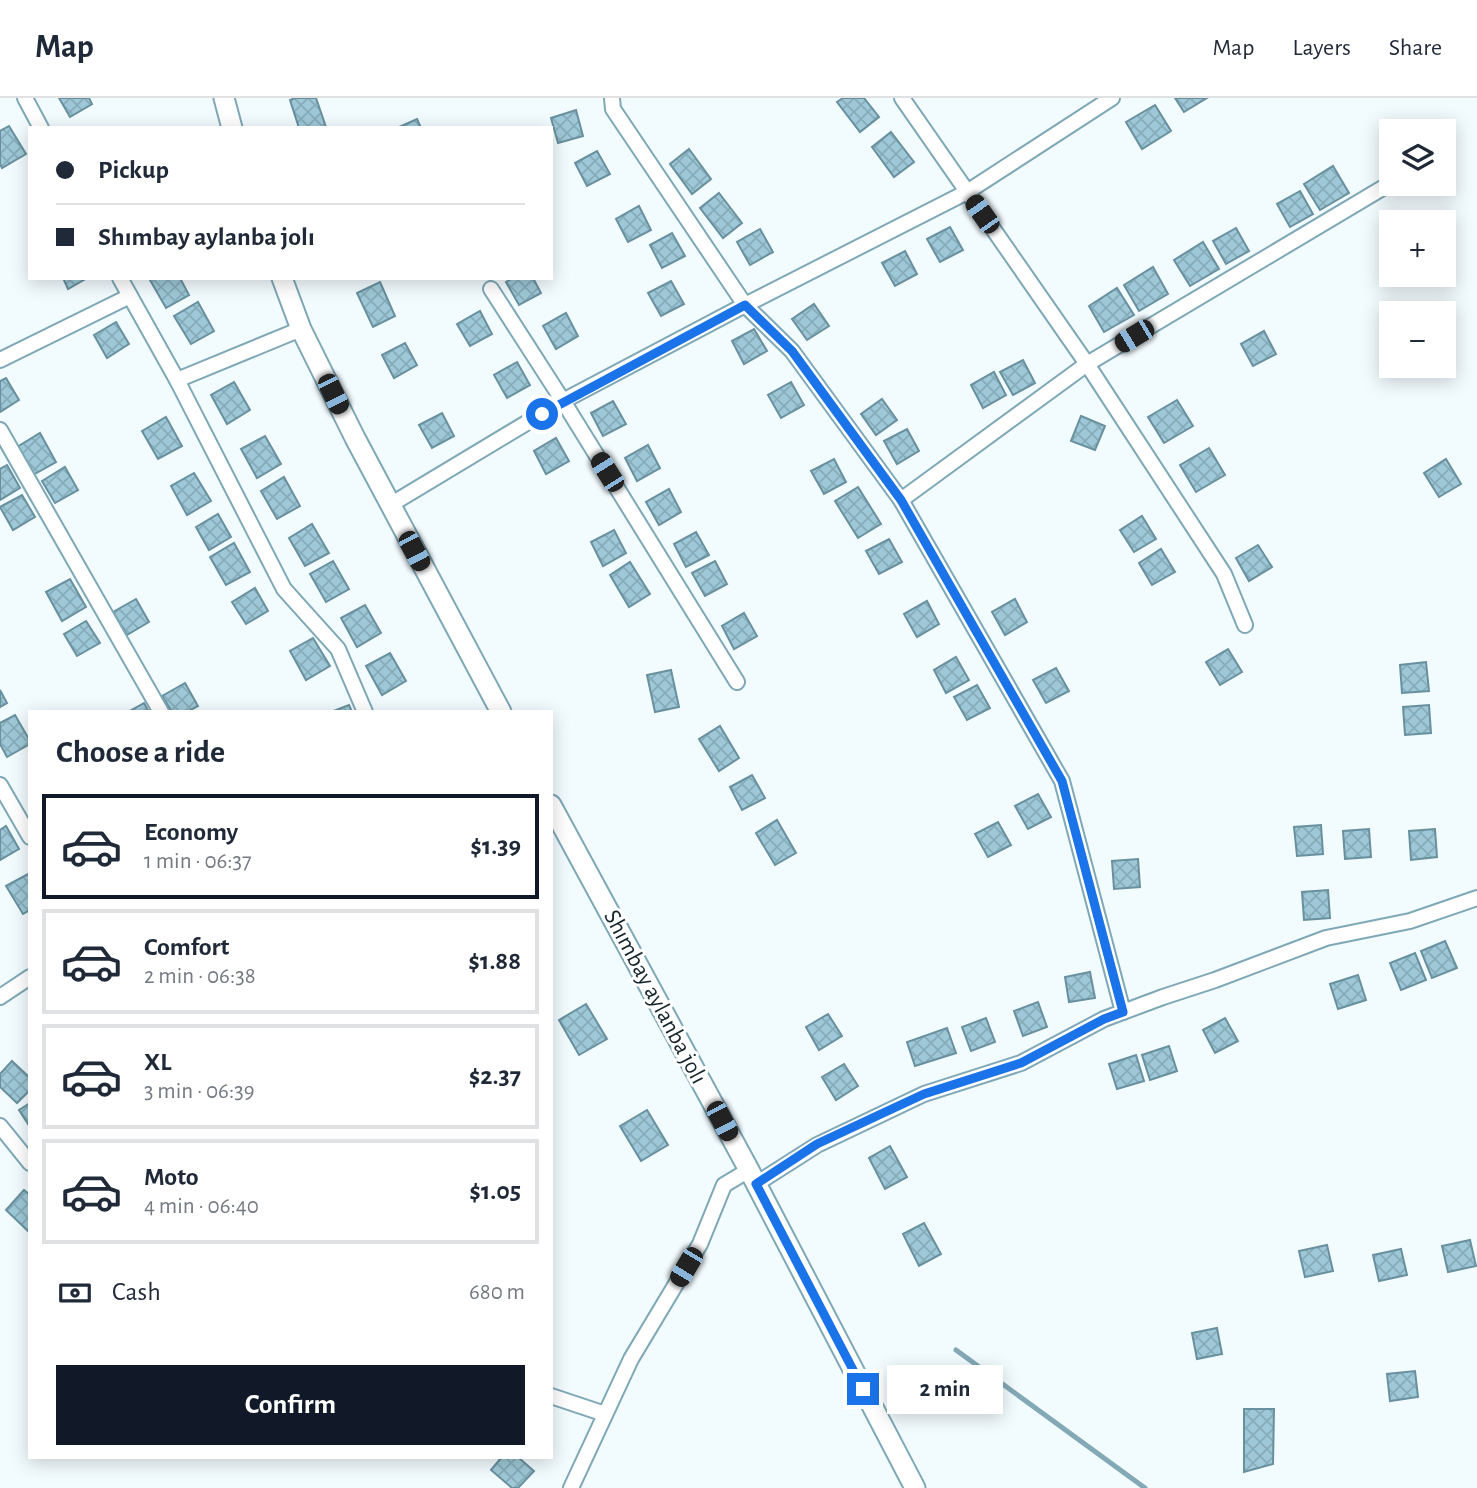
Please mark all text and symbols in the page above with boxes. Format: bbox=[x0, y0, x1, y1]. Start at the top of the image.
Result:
text: Map bbox=[35, 31, 94, 64]
text: Map bbox=[1212, 36, 1254, 60]
text: Layers bbox=[1292, 36, 1351, 60]
text: Share bbox=[1389, 36, 1442, 60]
map controls bbox=[1379, 119, 1456, 378]
button: layers bbox=[1379, 119, 1456, 196]
text: Pickup bbox=[98, 157, 169, 183]
car bbox=[962, 191, 1003, 237]
button: + bbox=[1379, 210, 1456, 287]
text: Shımbay aylanba jolı bbox=[98, 224, 315, 250]
button: − bbox=[1379, 301, 1456, 378]
car bbox=[1111, 316, 1158, 356]
car bbox=[315, 371, 352, 417]
route start bbox=[526, 398, 558, 430]
car bbox=[587, 449, 628, 495]
car bbox=[395, 528, 434, 574]
text: Choose a ride bbox=[56, 736, 225, 768]
icon: car bbox=[60, 815, 123, 878]
text: Economy bbox=[144, 819, 238, 845]
text: $1.39 bbox=[470, 833, 521, 859]
text: 1 min · 06:37 bbox=[144, 850, 252, 873]
street label: Shımbay aylanba jolı bbox=[599, 906, 711, 1088]
icon: car bbox=[60, 930, 123, 993]
text: Comfort bbox=[144, 934, 229, 960]
text: $1.88 bbox=[468, 948, 521, 974]
text: 2 min · 06:38 bbox=[144, 965, 256, 988]
icon: car bbox=[60, 1045, 123, 1108]
text: XL bbox=[144, 1049, 171, 1075]
text: $2.37 bbox=[469, 1063, 521, 1089]
text: 3 min · 06:39 bbox=[144, 1080, 254, 1103]
car bbox=[703, 1098, 742, 1144]
icon: car bbox=[60, 1160, 123, 1223]
text: Moto bbox=[144, 1164, 199, 1190]
text: $1.05 bbox=[469, 1178, 521, 1204]
text: 4 min · 06:40 bbox=[144, 1195, 259, 1218]
car bbox=[667, 1244, 706, 1290]
icon: cash bbox=[56, 1274, 94, 1312]
text: Cash bbox=[112, 1279, 161, 1305]
text: 680 m bbox=[469, 1281, 525, 1304]
callout: 2 min bbox=[888, 1364, 1003, 1414]
button: Confirm bbox=[56, 1365, 525, 1445]
route end bbox=[847, 1373, 879, 1405]
text: 2 min bbox=[919, 1378, 971, 1401]

